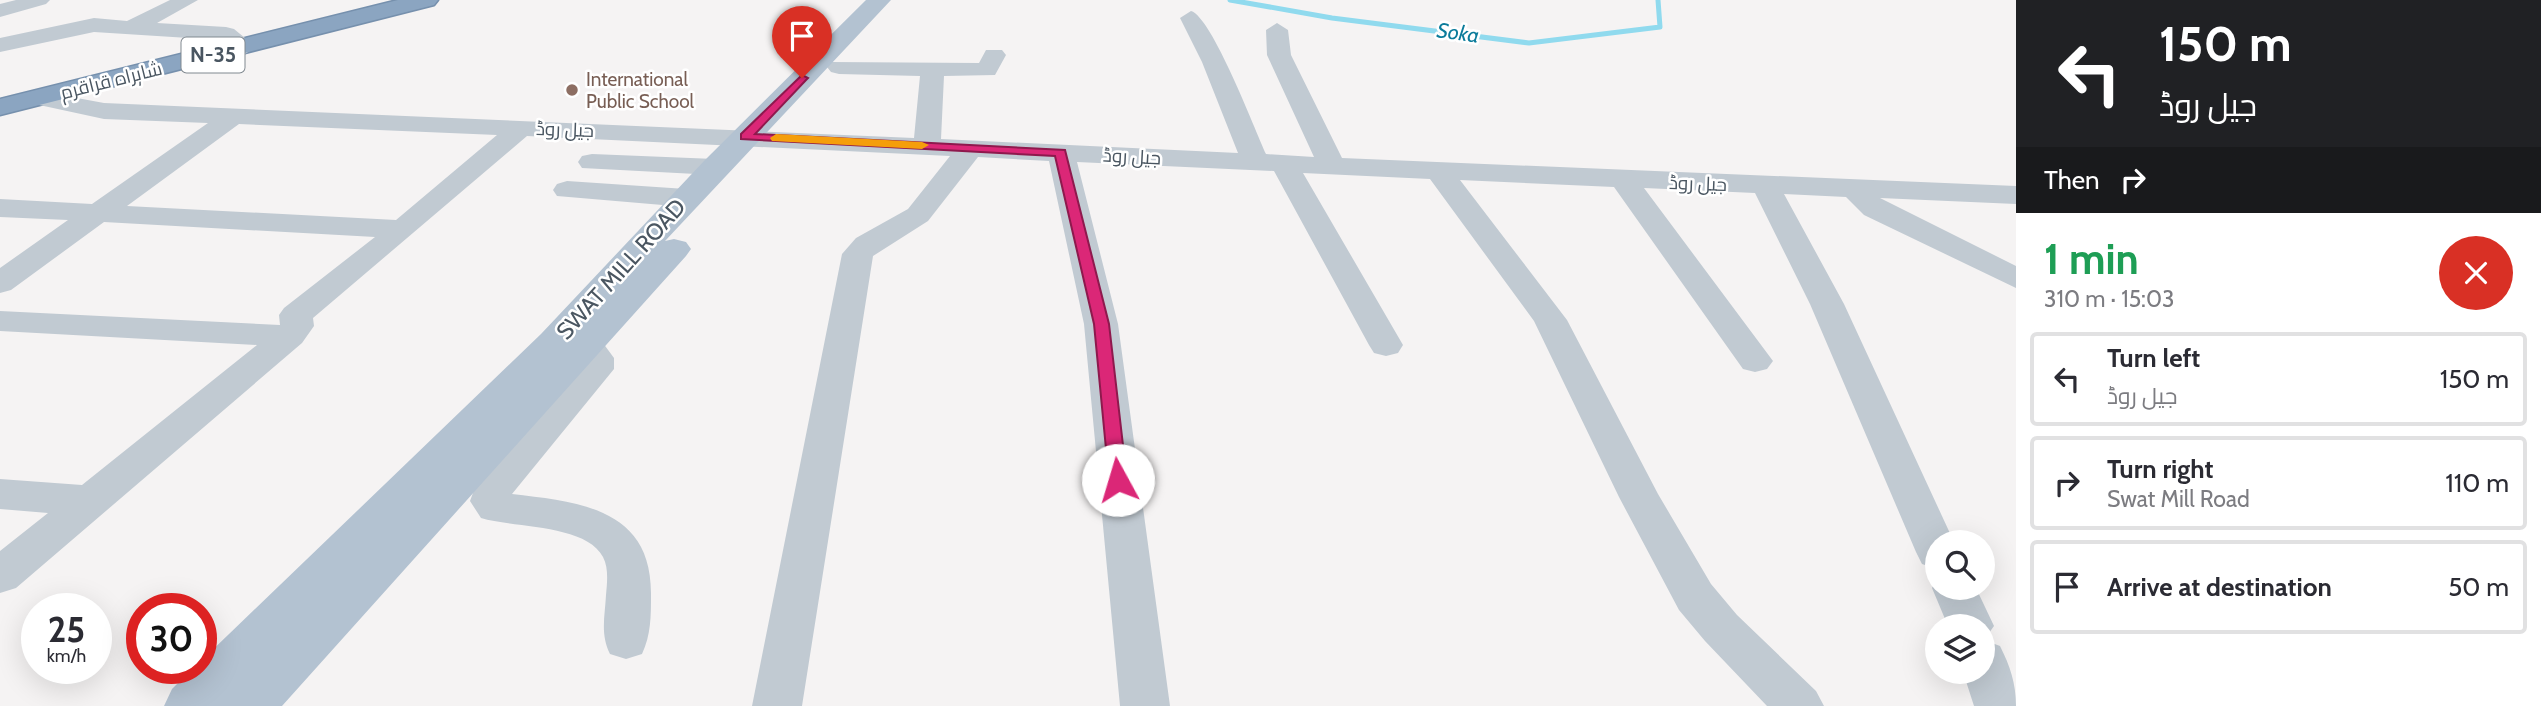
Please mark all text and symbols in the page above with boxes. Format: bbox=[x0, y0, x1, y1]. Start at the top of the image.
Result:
pin bbox=[772, 6, 832, 78]
text: 150 m bbox=[2159, 14, 2292, 73]
icon: arrive bbox=[783, 17, 821, 55]
water label: Soka bbox=[1435, 17, 1481, 48]
icon: left bbox=[2044, 28, 2135, 119]
road number: N-35 bbox=[182, 38, 244, 72]
street label: شاہراہ قراقرم bbox=[58, 57, 165, 106]
place label: International Public School bbox=[586, 68, 695, 113]
marker: International Public School bbox=[564, 82, 580, 98]
text: جیل روڈ bbox=[2159, 85, 2257, 124]
street label: جیل روڈ bbox=[535, 117, 594, 142]
street label: جیل روڈ bbox=[1102, 143, 1162, 170]
icon: right bbox=[2114, 161, 2152, 199]
text: Then bbox=[2044, 164, 2100, 196]
street label: جیل روڈ bbox=[1668, 171, 1727, 196]
street label: SWAT MILL ROAD bbox=[551, 193, 691, 345]
text: 1 min bbox=[2044, 233, 2139, 285]
button: close bbox=[2439, 236, 2513, 310]
text: 310 m · 15:03 bbox=[2044, 285, 2174, 313]
text: Turn left bbox=[2107, 342, 2200, 374]
icon: left bbox=[2048, 360, 2086, 398]
text: 150 m bbox=[2440, 363, 2509, 395]
text: جیل روڈ bbox=[2107, 382, 2177, 410]
position arrow bbox=[1081, 443, 1155, 517]
text: Turn right bbox=[2107, 453, 2213, 485]
icon: right bbox=[2048, 464, 2086, 502]
text: 110 m bbox=[2445, 467, 2509, 499]
text: Swat Mill Road bbox=[2107, 485, 2250, 513]
map controls bbox=[1925, 530, 1995, 684]
button: search bbox=[1925, 530, 1995, 600]
icon: arrive bbox=[2048, 568, 2086, 606]
text: Arrive at destination bbox=[2107, 571, 2332, 603]
text: 50 m bbox=[2448, 571, 2509, 603]
speed limit sign: 30 bbox=[126, 593, 217, 684]
text: 25 bbox=[48, 608, 85, 651]
button: layers bbox=[1925, 614, 1995, 684]
text: km/h bbox=[47, 645, 86, 667]

